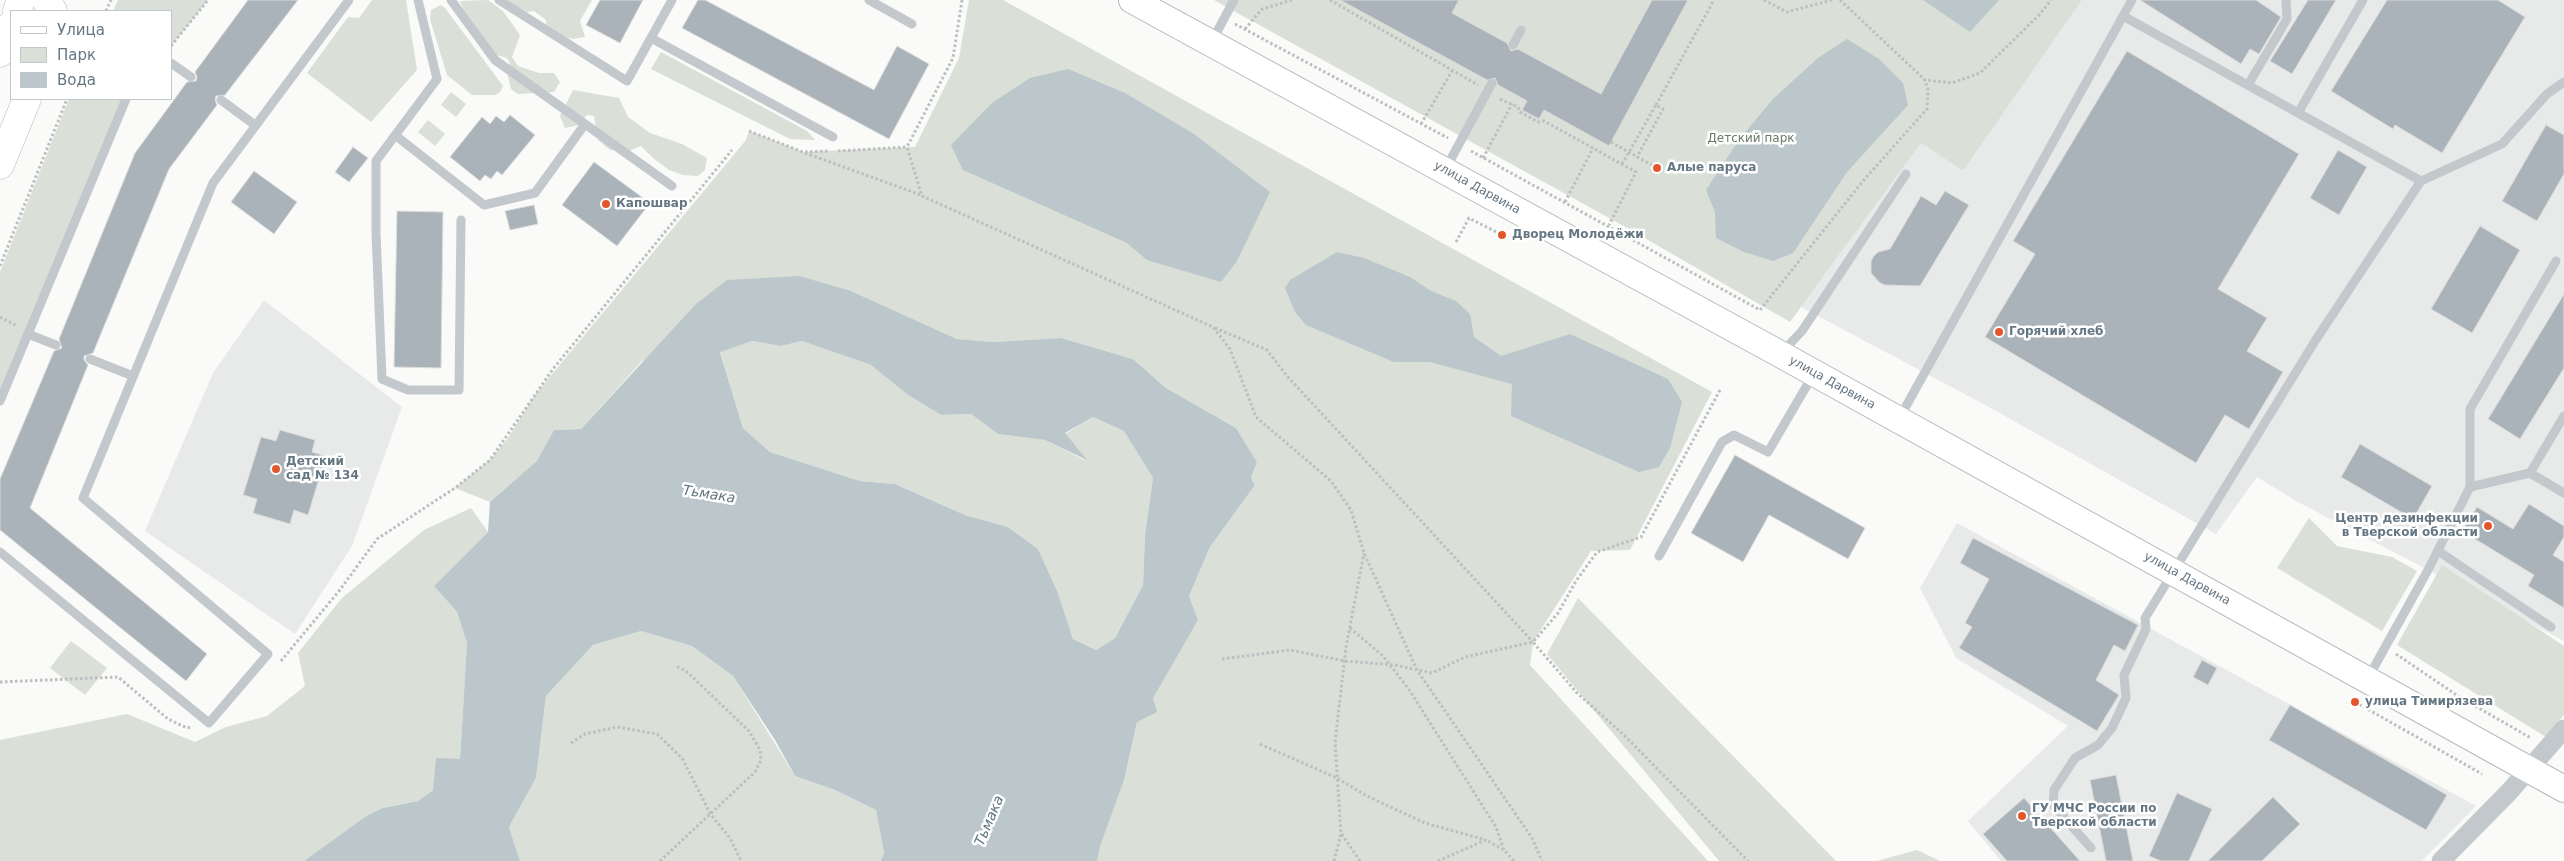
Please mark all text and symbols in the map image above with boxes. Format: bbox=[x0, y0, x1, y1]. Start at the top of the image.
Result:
legend bbox=[10, 10, 172, 100]
text: Улица bbox=[57, 21, 105, 39]
text: Парк bbox=[57, 46, 96, 64]
text: Вода bbox=[57, 71, 96, 89]
park label: Детский парк bbox=[1707, 132, 1795, 146]
street label: улица Дарвина bbox=[1431, 158, 1523, 218]
place label: Алые паруса bbox=[1667, 161, 1756, 175]
marker: Алые паруса bbox=[1651, 162, 1663, 174]
place label: Капошвар bbox=[616, 197, 687, 211]
marker: Капошвар bbox=[600, 198, 612, 210]
place label: Дворец Молодёжи bbox=[1512, 228, 1644, 242]
marker: Дворец Молодёжи bbox=[1496, 229, 1508, 241]
place label: Горячий хлеб bbox=[2009, 325, 2103, 339]
marker: Горячий хлеб bbox=[1993, 326, 2005, 338]
street label: улица Дарвина bbox=[1786, 353, 1878, 413]
place label: Детский сад № 134 bbox=[286, 455, 359, 483]
marker: Детский сад № 134 bbox=[270, 463, 282, 475]
water label: Тьмака bbox=[682, 483, 736, 507]
place label: Центр дезинфекции в Тверской области bbox=[2335, 512, 2478, 540]
marker: Центр дезинфекции в Тверской области bbox=[2482, 520, 2494, 532]
street label: улица Дарвина bbox=[2141, 549, 2233, 609]
place label: улица Тимирязева bbox=[2365, 695, 2493, 709]
marker: улица Тимирязева bbox=[2349, 696, 2361, 708]
water label: Тьмака bbox=[972, 793, 1008, 849]
place label: ГУ МЧС России по Тверской области bbox=[2032, 802, 2157, 830]
marker: ГУ МЧС России по Тверской области bbox=[2016, 810, 2028, 822]

